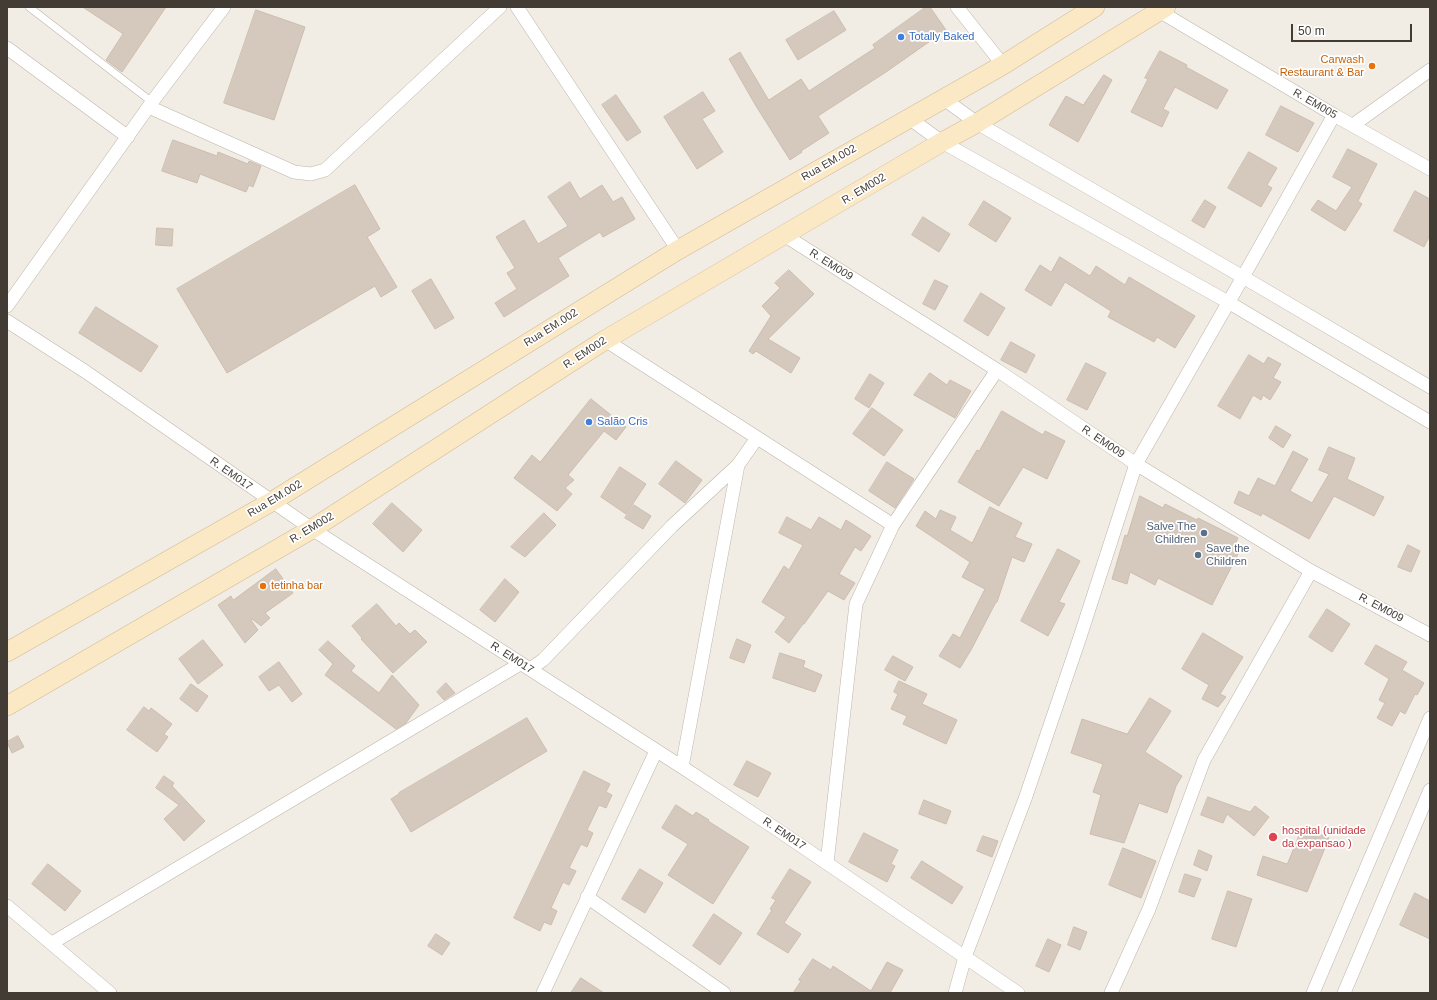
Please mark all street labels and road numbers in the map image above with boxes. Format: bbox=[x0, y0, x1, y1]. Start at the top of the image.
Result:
street label: R. EM005 bbox=[1291, 86, 1339, 122]
street label: Rua EM.002 bbox=[799, 142, 859, 184]
street label: R. EM002 bbox=[840, 171, 888, 207]
street label: R. EM009 bbox=[807, 246, 855, 284]
street label: Rua EM.002 bbox=[522, 306, 580, 350]
street label: R. EM002 bbox=[561, 334, 609, 372]
street label: R. EM009 bbox=[1079, 423, 1127, 461]
street label: R. EM017 bbox=[207, 455, 255, 493]
street label: Rua EM.002 bbox=[245, 478, 305, 520]
street label: R. EM002 bbox=[288, 510, 336, 546]
street label: R. EM009 bbox=[1356, 591, 1406, 625]
street label: R. EM017 bbox=[488, 639, 536, 677]
street label: R. EM017 bbox=[760, 815, 808, 853]

